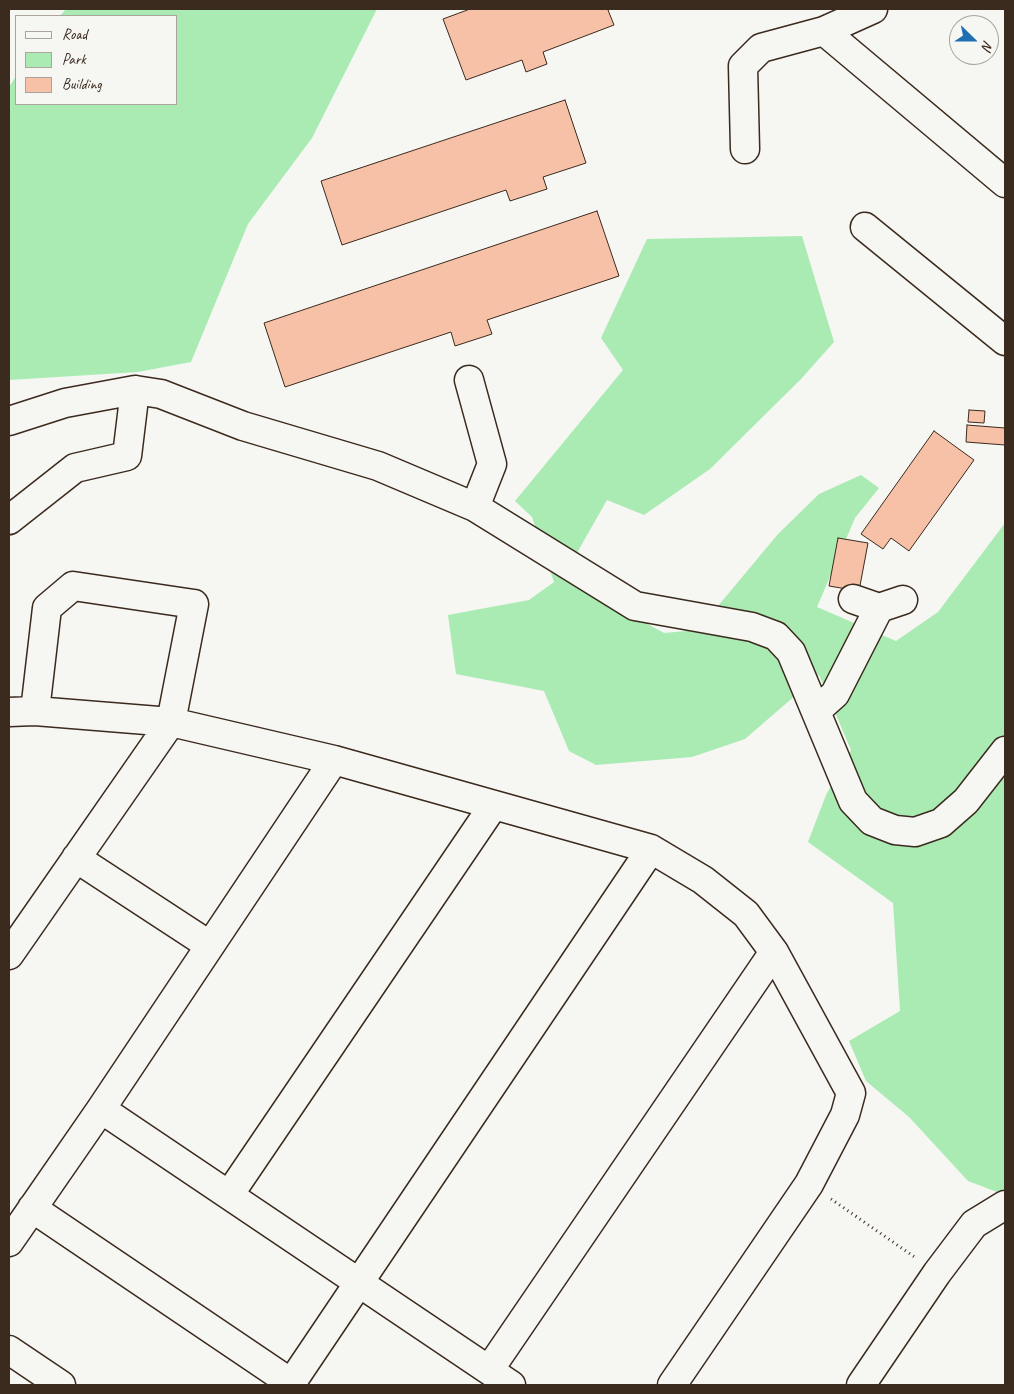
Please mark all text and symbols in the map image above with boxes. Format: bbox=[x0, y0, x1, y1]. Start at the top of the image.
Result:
legend bbox=[15, 15, 178, 105]
north arrow bbox=[949, 15, 999, 65]
text: Road bbox=[62, 25, 87, 44]
text: N bbox=[978, 38, 997, 53]
text: Park bbox=[62, 50, 86, 69]
text: Building bbox=[62, 75, 101, 94]

